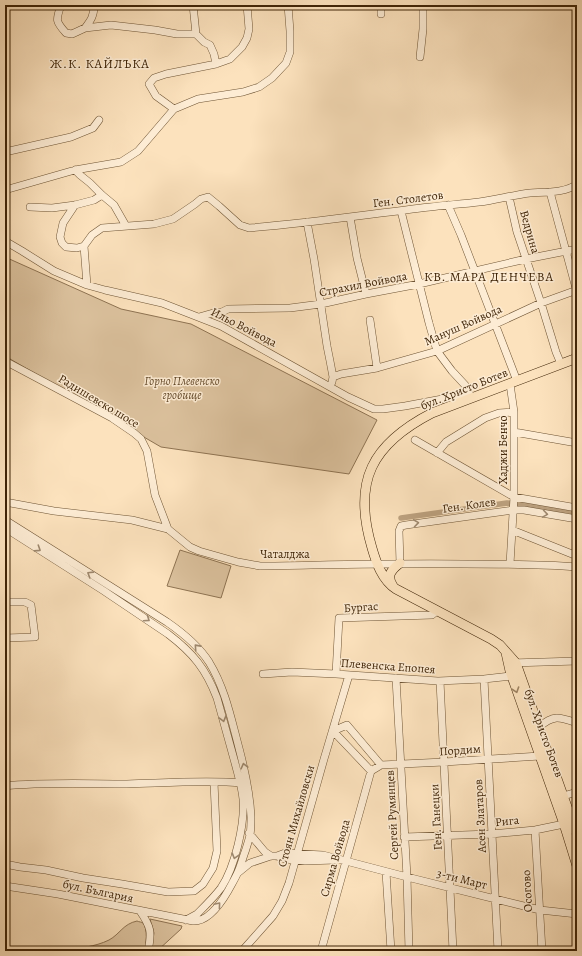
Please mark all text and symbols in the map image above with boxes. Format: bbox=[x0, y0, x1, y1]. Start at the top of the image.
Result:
district label: Ж.К. КАЙЛЪКА bbox=[50, 55, 150, 72]
street label: Ген. Столетов bbox=[372, 187, 444, 211]
street label: Ведрина bbox=[516, 209, 544, 256]
street label: Страхил Войвода bbox=[318, 268, 409, 300]
district label: КВ. МАРА ДЕНЧЕВА bbox=[424, 268, 554, 285]
street label: Мануш Войвода bbox=[422, 301, 505, 349]
street label: Ильо Войвода bbox=[208, 304, 280, 351]
street label: бул. Христо Ботев bbox=[418, 364, 510, 414]
street label: Радишевско шосе bbox=[56, 370, 142, 432]
park label: Горно Плевенско гробище bbox=[144, 373, 220, 403]
street label: Хаджи Бенчо bbox=[495, 415, 511, 485]
street label: Ген. Колев bbox=[441, 493, 497, 517]
one-way arrow bbox=[542, 509, 548, 518]
one-way arrow bbox=[413, 519, 419, 528]
one-way arrow bbox=[34, 544, 41, 552]
street label: Чаталджа bbox=[260, 546, 310, 562]
one-way arrow bbox=[87, 571, 94, 578]
street label: Бургас bbox=[343, 598, 379, 616]
one-way arrow bbox=[143, 615, 150, 622]
one-way arrow bbox=[194, 644, 201, 652]
street label: Плевенска Епопея bbox=[340, 655, 436, 677]
one-way arrow bbox=[512, 687, 520, 694]
street label: бул. Христо Ботев bbox=[521, 687, 568, 780]
one-way arrow bbox=[218, 716, 227, 723]
street label: Пордим bbox=[439, 741, 481, 759]
one-way arrow bbox=[240, 763, 248, 770]
street label: Стоян Михайловски bbox=[274, 763, 318, 869]
street label: Сергей Румянцев bbox=[382, 769, 402, 860]
street label: Асен Златаров bbox=[470, 779, 490, 854]
street label: Ген. Ганецки bbox=[426, 783, 446, 851]
street label: Рига bbox=[494, 812, 520, 830]
street label: Сирма Войвода bbox=[316, 817, 354, 899]
one-way arrow bbox=[231, 853, 239, 859]
street label: 3-ти Март bbox=[435, 865, 490, 893]
street label: Осогово bbox=[518, 869, 536, 913]
street label: бул. България bbox=[61, 876, 135, 906]
one-way arrow bbox=[214, 902, 221, 909]

